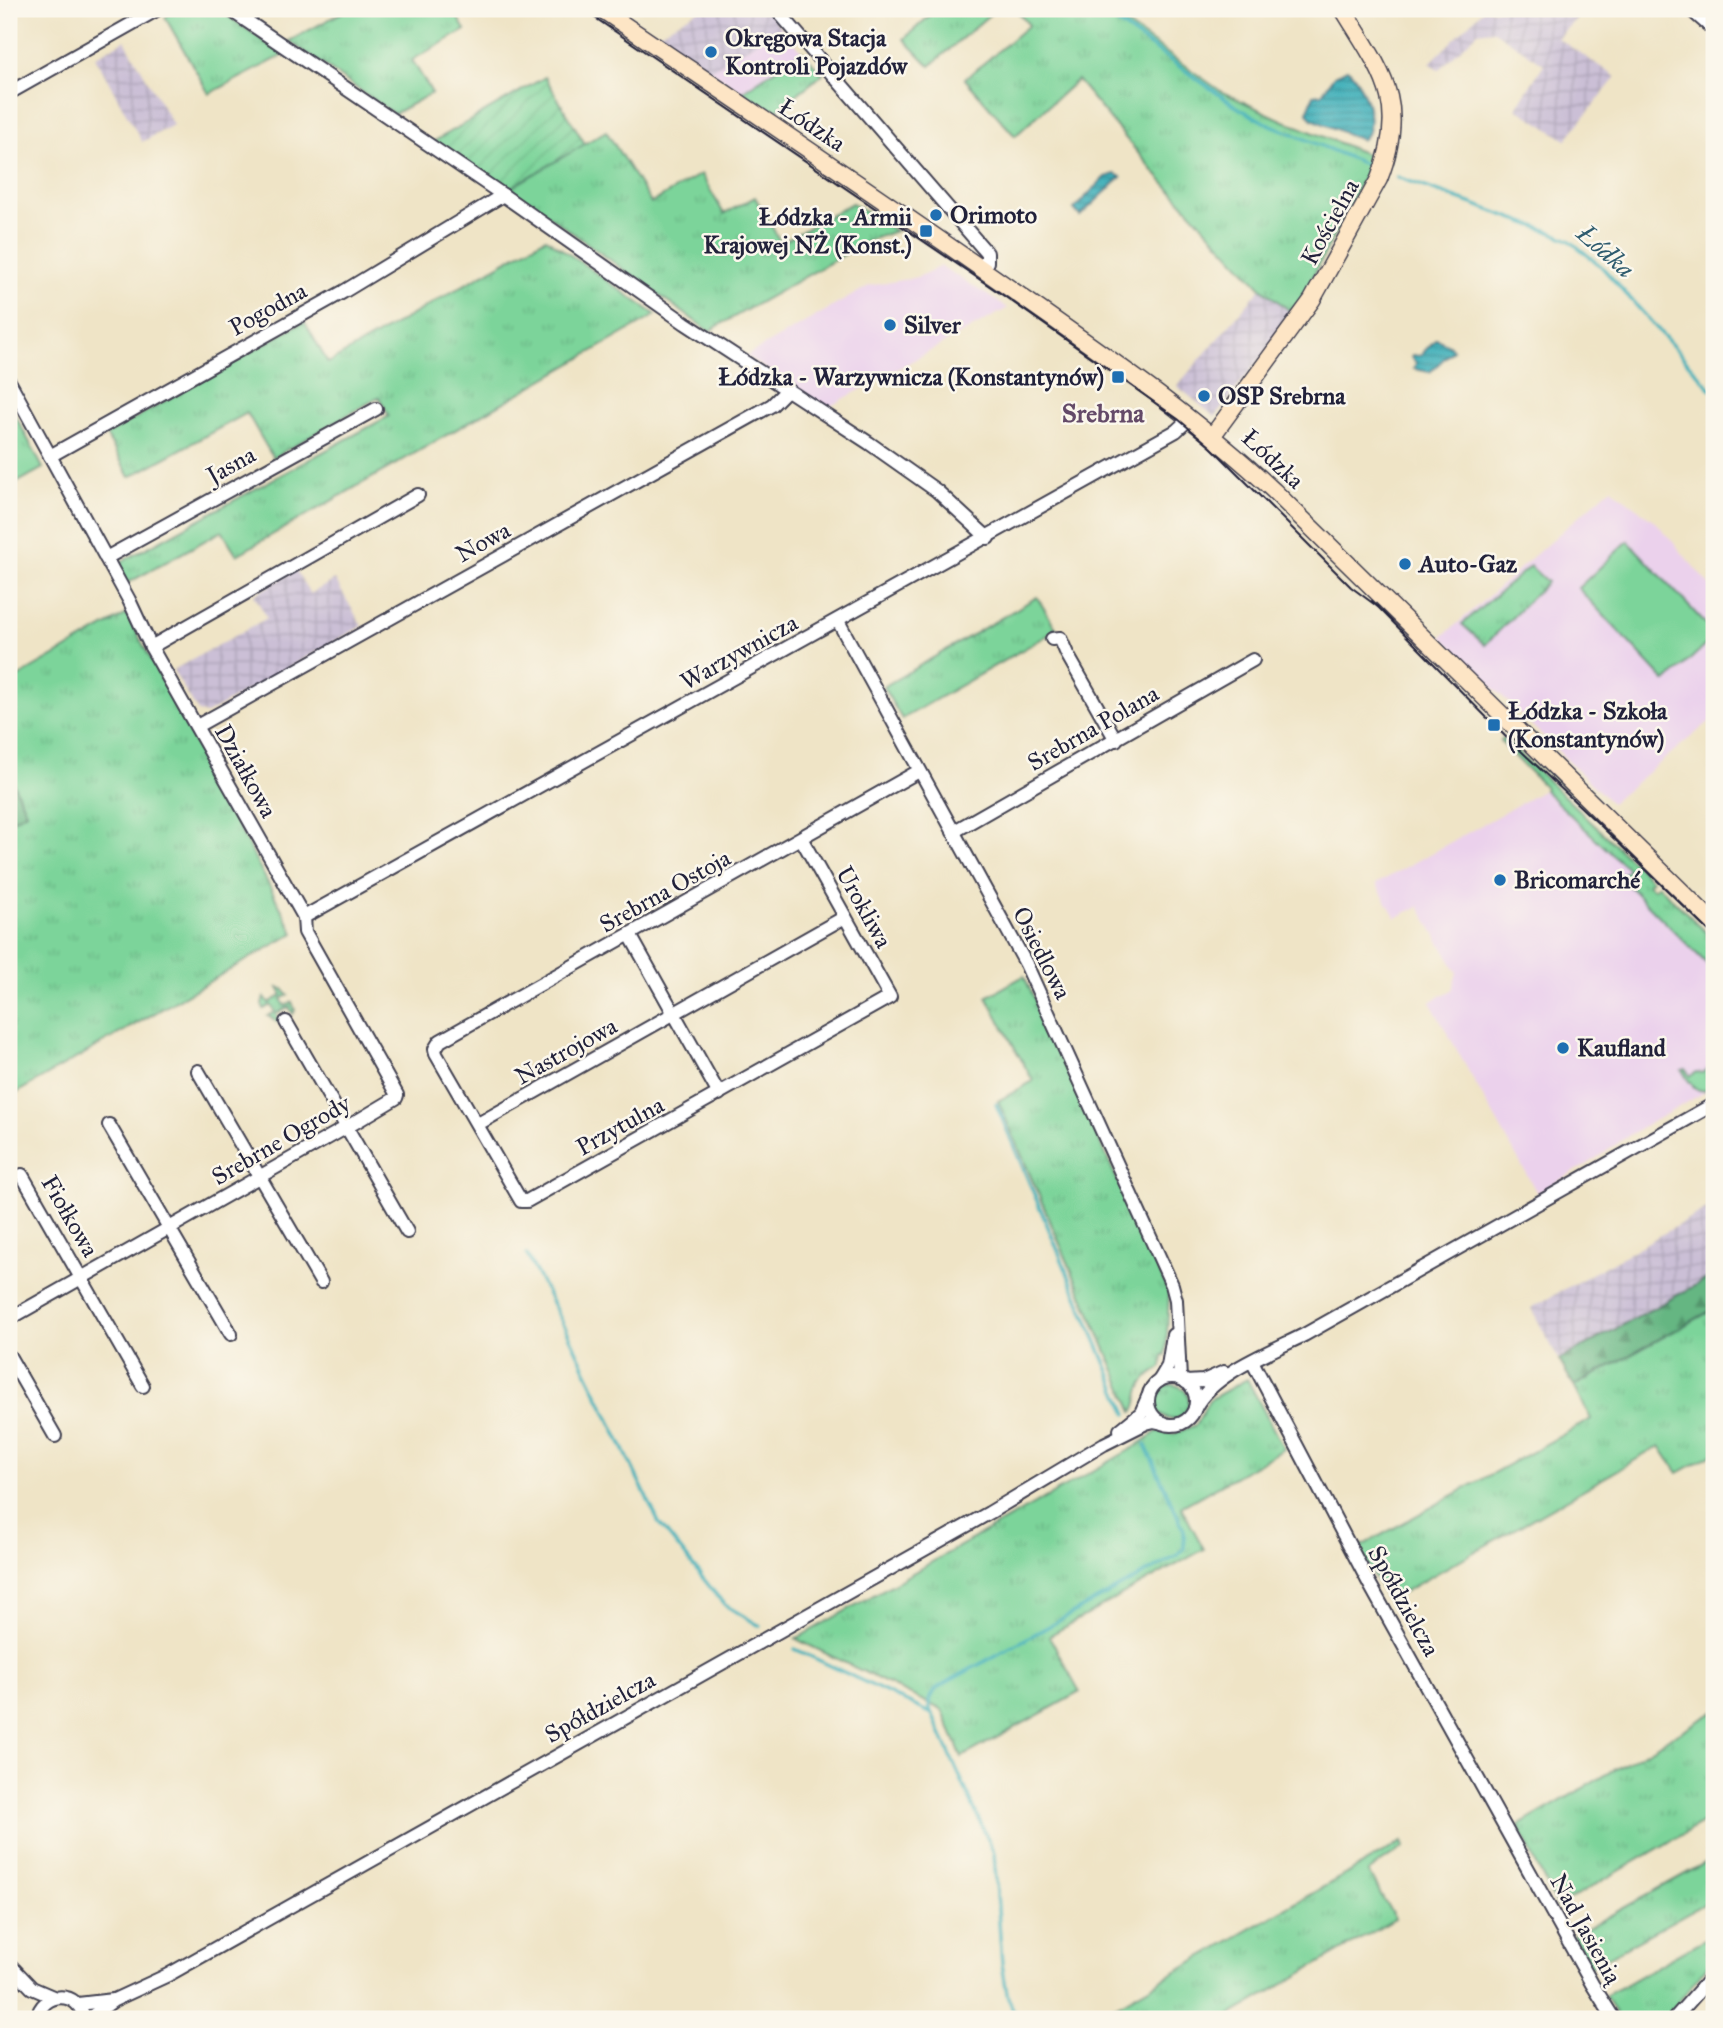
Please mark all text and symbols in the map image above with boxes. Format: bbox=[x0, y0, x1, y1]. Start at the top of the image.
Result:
place label: Okręgowa Stacja Kontroli Pojazdów bbox=[725, 23, 908, 81]
marker: Okręgowa Stacja Kontroli Pojazdów bbox=[703, 44, 719, 60]
street label: Łódzka bbox=[773, 92, 852, 159]
street label: Kościelna bbox=[1294, 173, 1366, 270]
place label: Orimoto bbox=[950, 200, 1037, 230]
place label: Łódzka - Armii Krajowej NŻ (Konst.) bbox=[703, 202, 912, 260]
marker: Orimoto bbox=[928, 207, 944, 223]
water label: Łódka bbox=[1570, 217, 1641, 285]
marker: Łódzka - Armii Krajowej NŻ (Konst.) bbox=[918, 223, 934, 239]
street label: Pogodna bbox=[224, 275, 313, 343]
place label: Silver bbox=[904, 310, 962, 340]
marker: Silver bbox=[882, 317, 898, 333]
place label: Łódzka - Warzywnicza (Konstantynów) bbox=[718, 362, 1104, 392]
marker: Łódzka - Warzywnicza (Konstantynów) bbox=[1110, 369, 1126, 385]
place label: OSP Srebrna bbox=[1218, 381, 1346, 411]
marker: OSP Srebrna bbox=[1196, 388, 1212, 404]
district label: Srebrna bbox=[1062, 397, 1145, 429]
street label: Łódzka bbox=[1236, 423, 1311, 496]
street label: Jasna bbox=[199, 439, 261, 492]
street label: Nowa bbox=[450, 514, 516, 569]
place label: Auto-Gaz bbox=[1417, 549, 1518, 579]
marker: Auto-Gaz bbox=[1397, 556, 1413, 572]
street label: Warzywnicza bbox=[675, 607, 804, 697]
street label: Srebrna Polana bbox=[1022, 678, 1165, 778]
place label: Łódzka - Szkoła (Konstantynów) bbox=[1508, 696, 1668, 754]
marker: Łódzka - Szkoła (Konstantynów) bbox=[1486, 717, 1502, 733]
street label: Działkowa bbox=[208, 719, 284, 824]
street label: Srebrna Ostoja bbox=[594, 842, 737, 939]
street label: Urokliwa bbox=[829, 861, 899, 954]
place label: Bricomarché bbox=[1514, 865, 1641, 895]
marker: Bricomarché bbox=[1492, 872, 1508, 888]
street label: Osiedlowa bbox=[1006, 902, 1078, 1005]
street label: Nastrojowa bbox=[510, 1010, 623, 1091]
place label: Kaufland bbox=[1577, 1033, 1667, 1063]
marker: Kaufland bbox=[1555, 1040, 1571, 1056]
street label: Srebrne Ogrody bbox=[206, 1088, 356, 1192]
street label: Przytulna bbox=[571, 1089, 670, 1162]
street label: Fiołkowa bbox=[35, 1170, 106, 1263]
street label: Spółdzielcza bbox=[1361, 1540, 1447, 1662]
street label: Spółdzielcza bbox=[539, 1664, 661, 1750]
street label: Nad Jasienią bbox=[1543, 1869, 1629, 1991]

